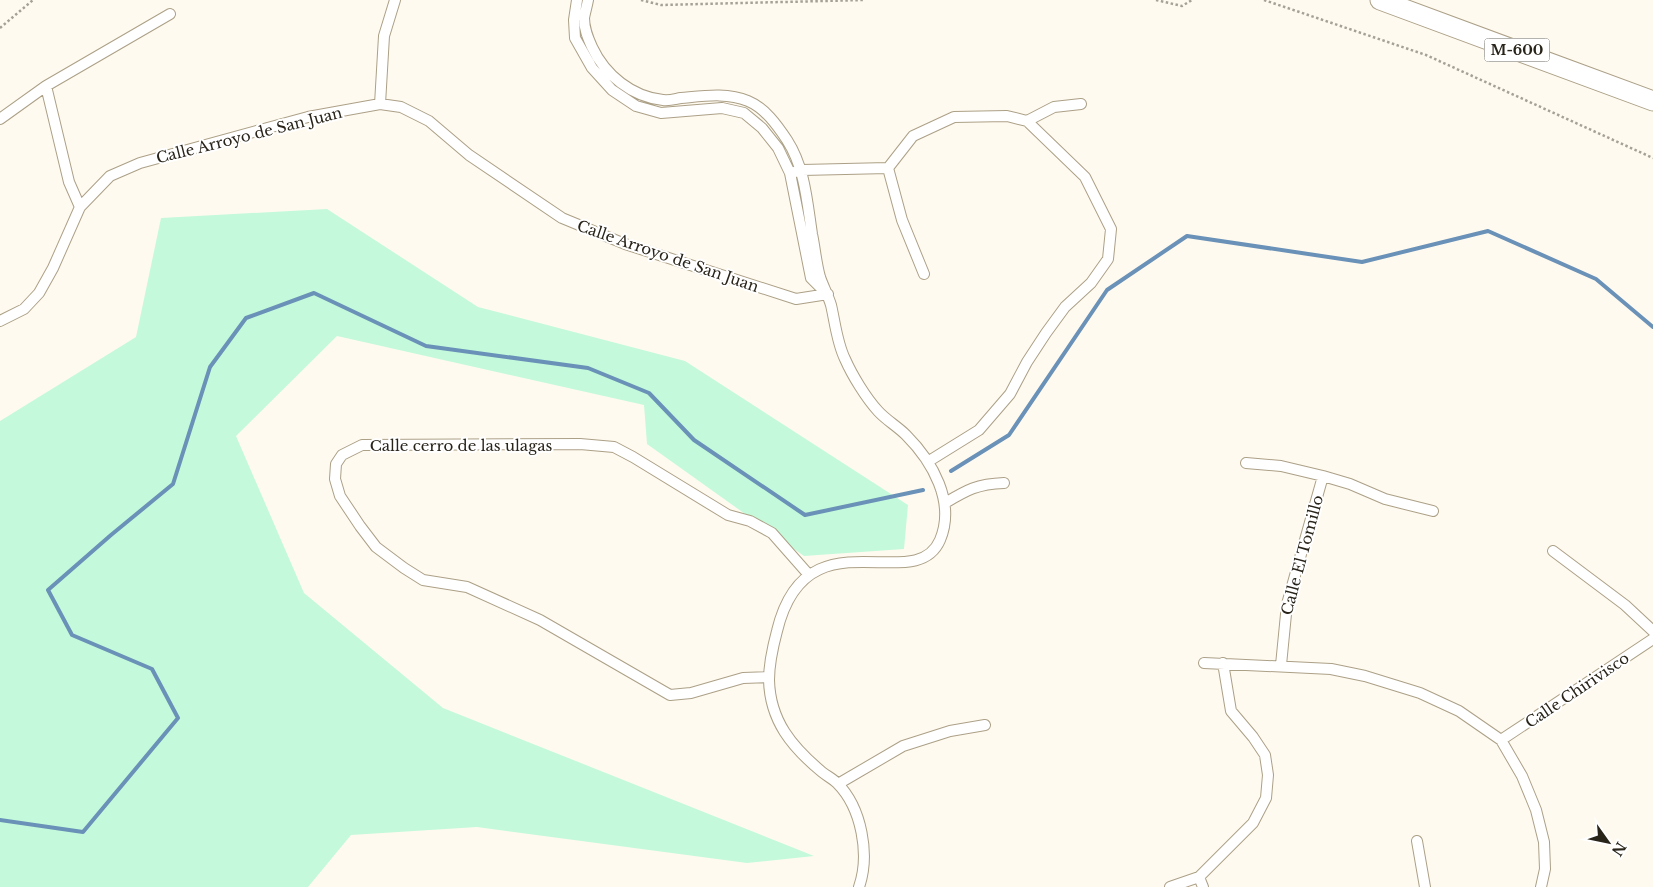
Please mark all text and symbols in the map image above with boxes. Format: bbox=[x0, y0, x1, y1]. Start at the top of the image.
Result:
road number: M-600 bbox=[1484, 38, 1550, 62]
street label: Calle Arroyo de San Juan bbox=[154, 103, 344, 167]
street label: Calle Arroyo de San Juan bbox=[575, 216, 761, 296]
street label: Calle cerro de las ulagas bbox=[370, 436, 552, 455]
street label: Calle El Tomillo bbox=[1277, 493, 1327, 617]
street label: Calle Chirivisco bbox=[1521, 648, 1633, 732]
north arrow bbox=[1583, 817, 1633, 867]
text: N bbox=[1608, 839, 1630, 860]

